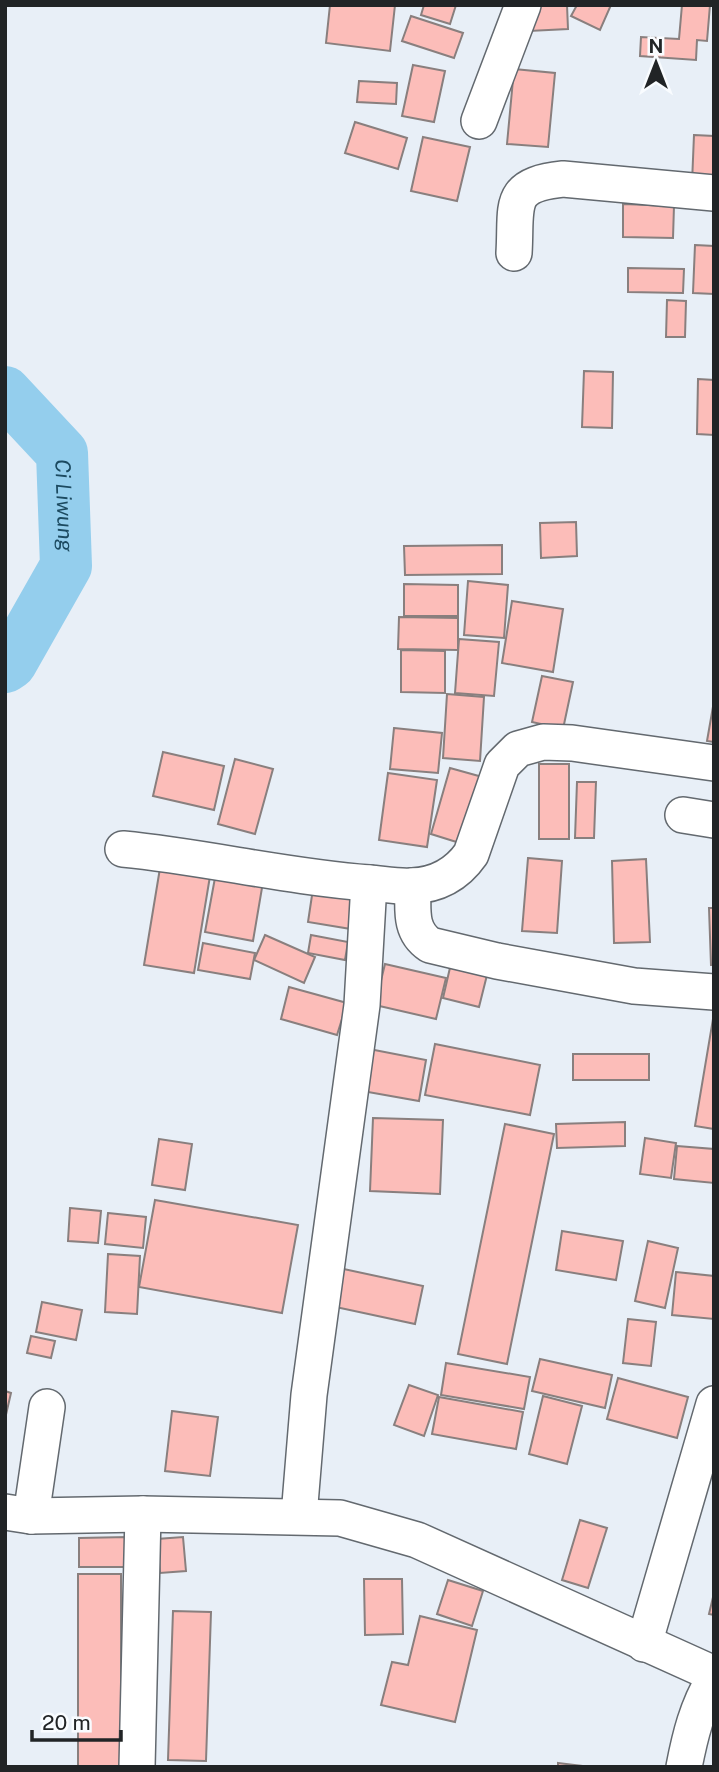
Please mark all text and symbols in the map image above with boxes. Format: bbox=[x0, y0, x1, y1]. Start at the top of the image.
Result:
north arrow bbox=[621, 28, 691, 98]
text: N bbox=[649, 35, 663, 57]
water label: Ci Liwung bbox=[50, 459, 79, 553]
scale bar bbox=[32, 1698, 121, 1742]
text: 20 m bbox=[42, 1710, 91, 1735]

